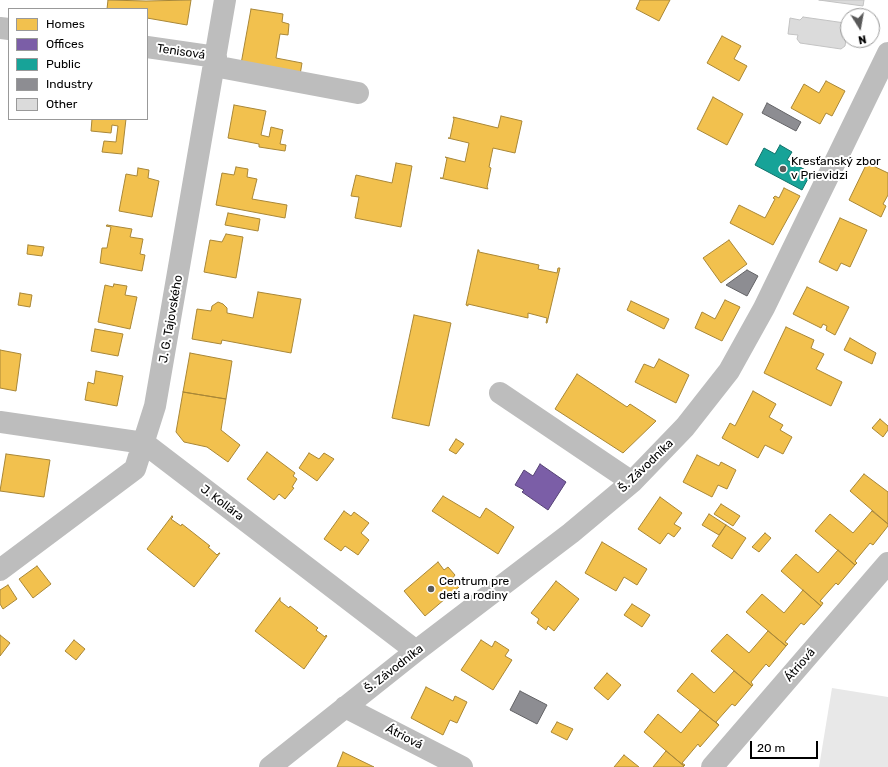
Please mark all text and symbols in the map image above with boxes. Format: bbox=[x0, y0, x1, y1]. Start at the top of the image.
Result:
legend bbox=[8, 8, 148, 120]
north arrow bbox=[840, 8, 880, 48]
text: Homes bbox=[46, 17, 85, 31]
text: N bbox=[857, 32, 867, 46]
text: Offices bbox=[46, 37, 84, 51]
street label: Tenisová bbox=[156, 41, 206, 63]
text: Public bbox=[46, 57, 81, 71]
text: Industry bbox=[46, 77, 93, 91]
text: Other bbox=[46, 97, 77, 111]
place label: Kresťanský zbor v Prievidzi bbox=[791, 155, 881, 183]
marker: Kresťanský zbor v Prievidzi bbox=[778, 164, 788, 174]
street label: J. G. Tajovského bbox=[156, 274, 186, 364]
street label: Š. Závodníka bbox=[616, 436, 676, 496]
street label: J. Kollára bbox=[197, 482, 247, 524]
place label: Centrum pre deti a rodiny bbox=[439, 575, 509, 603]
marker: Centrum pre deti a rodiny bbox=[426, 584, 436, 594]
street label: Š. Závodníka bbox=[362, 642, 426, 696]
street label: Átriová bbox=[782, 645, 818, 685]
street label: Átriová bbox=[383, 722, 425, 752]
scale bar bbox=[752, 733, 820, 759]
text: 20 m bbox=[757, 741, 785, 755]

